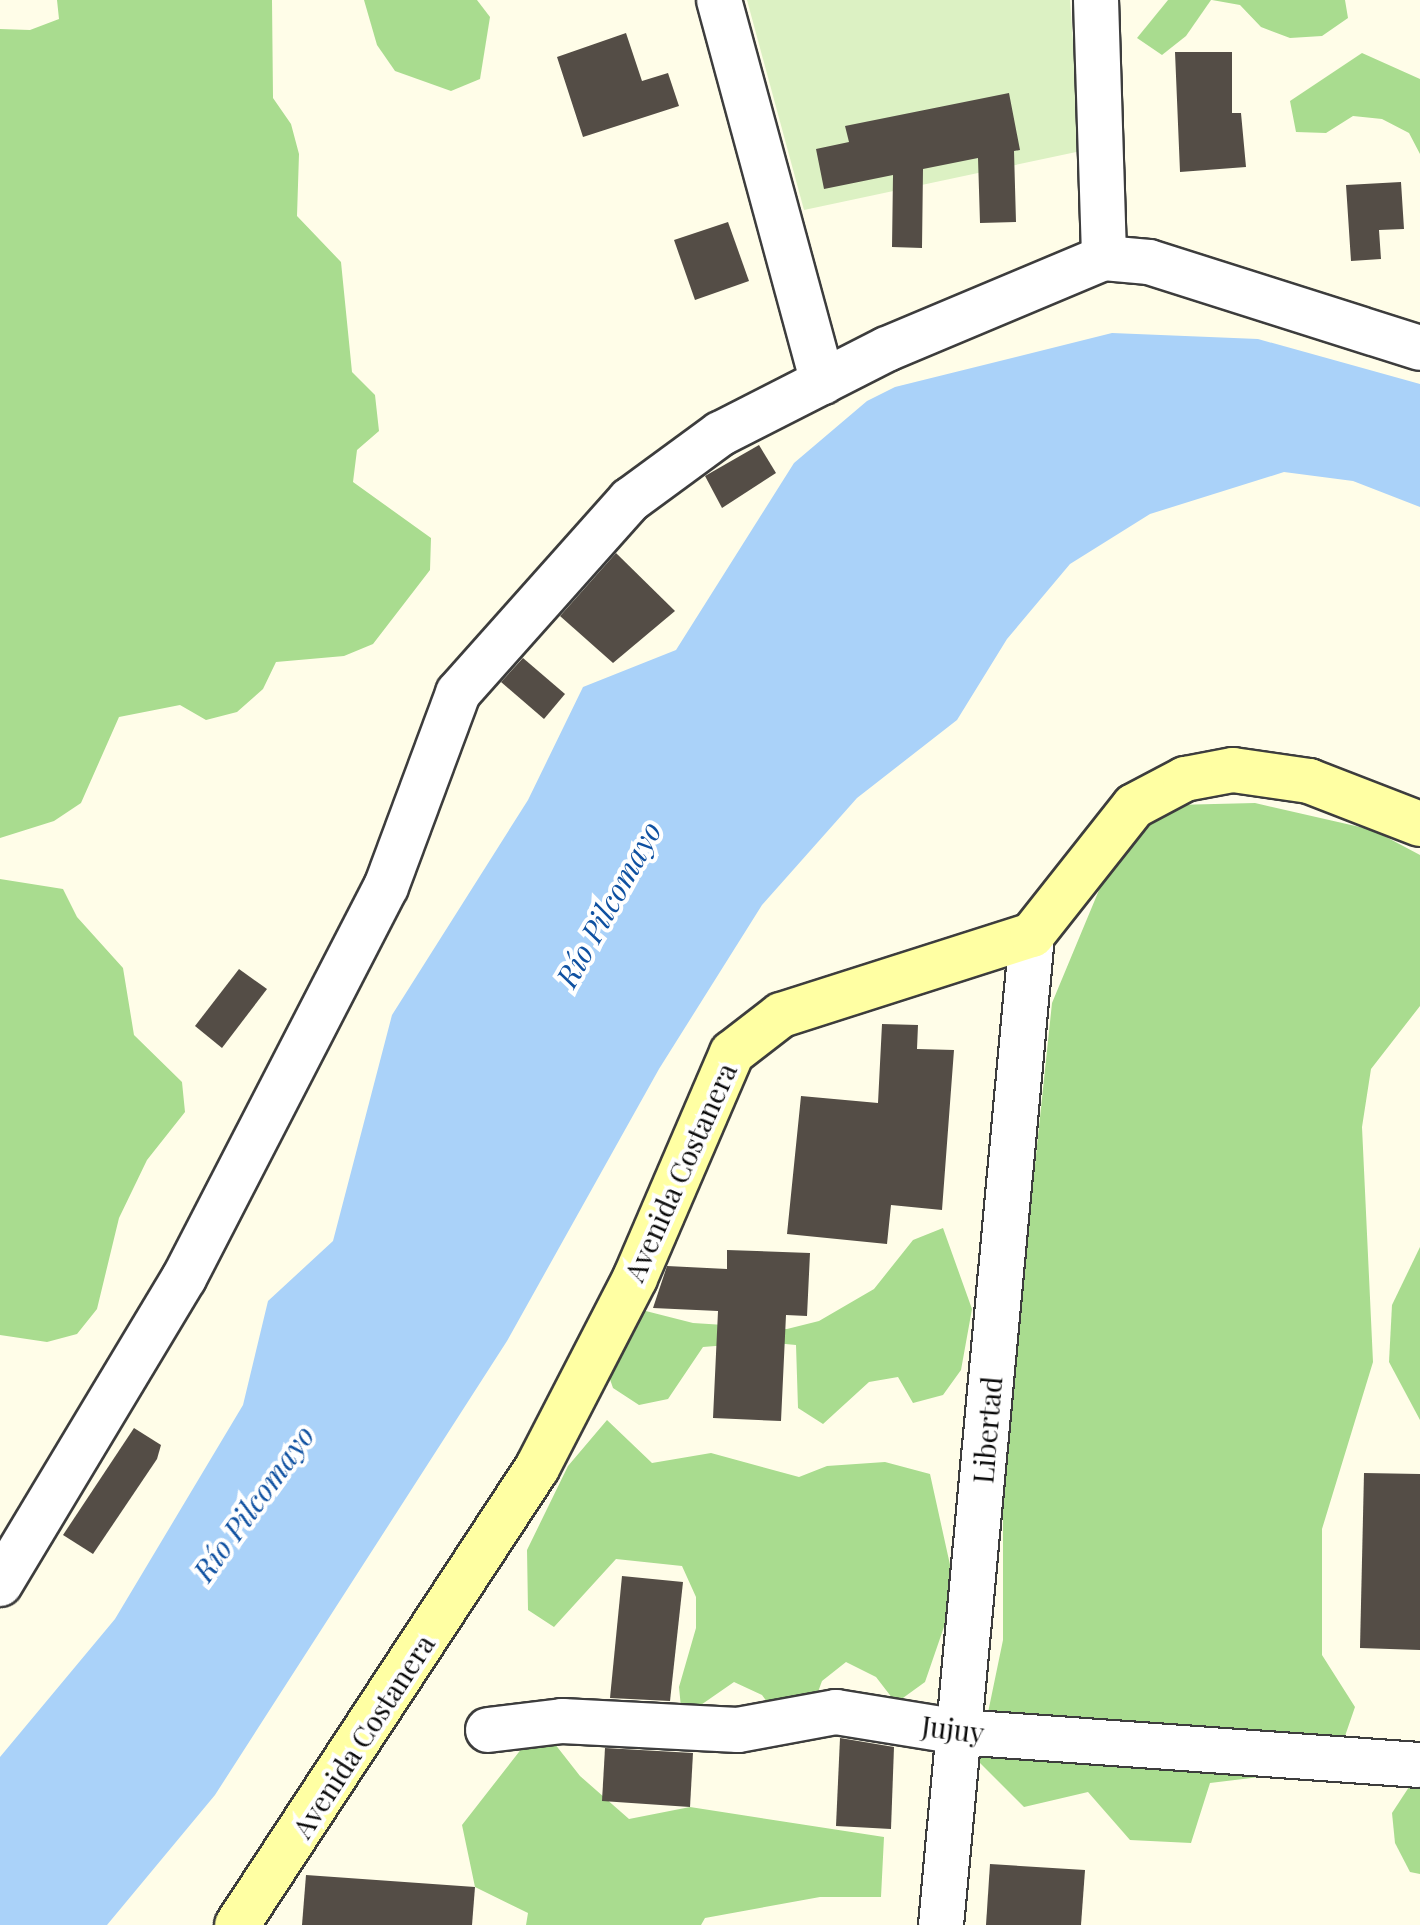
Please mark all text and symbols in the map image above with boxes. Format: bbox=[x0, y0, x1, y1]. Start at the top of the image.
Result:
water label: Río Pilcomayo bbox=[548, 815, 668, 993]
street label: Avenida Costanera bbox=[617, 1058, 743, 1286]
street label: Libertad bbox=[966, 1375, 1008, 1485]
water label: Río Pilcomayo bbox=[185, 1418, 321, 1588]
street label: Avenida Costanera bbox=[285, 1628, 441, 1844]
street label: Jujuy bbox=[920, 1708, 986, 1750]

